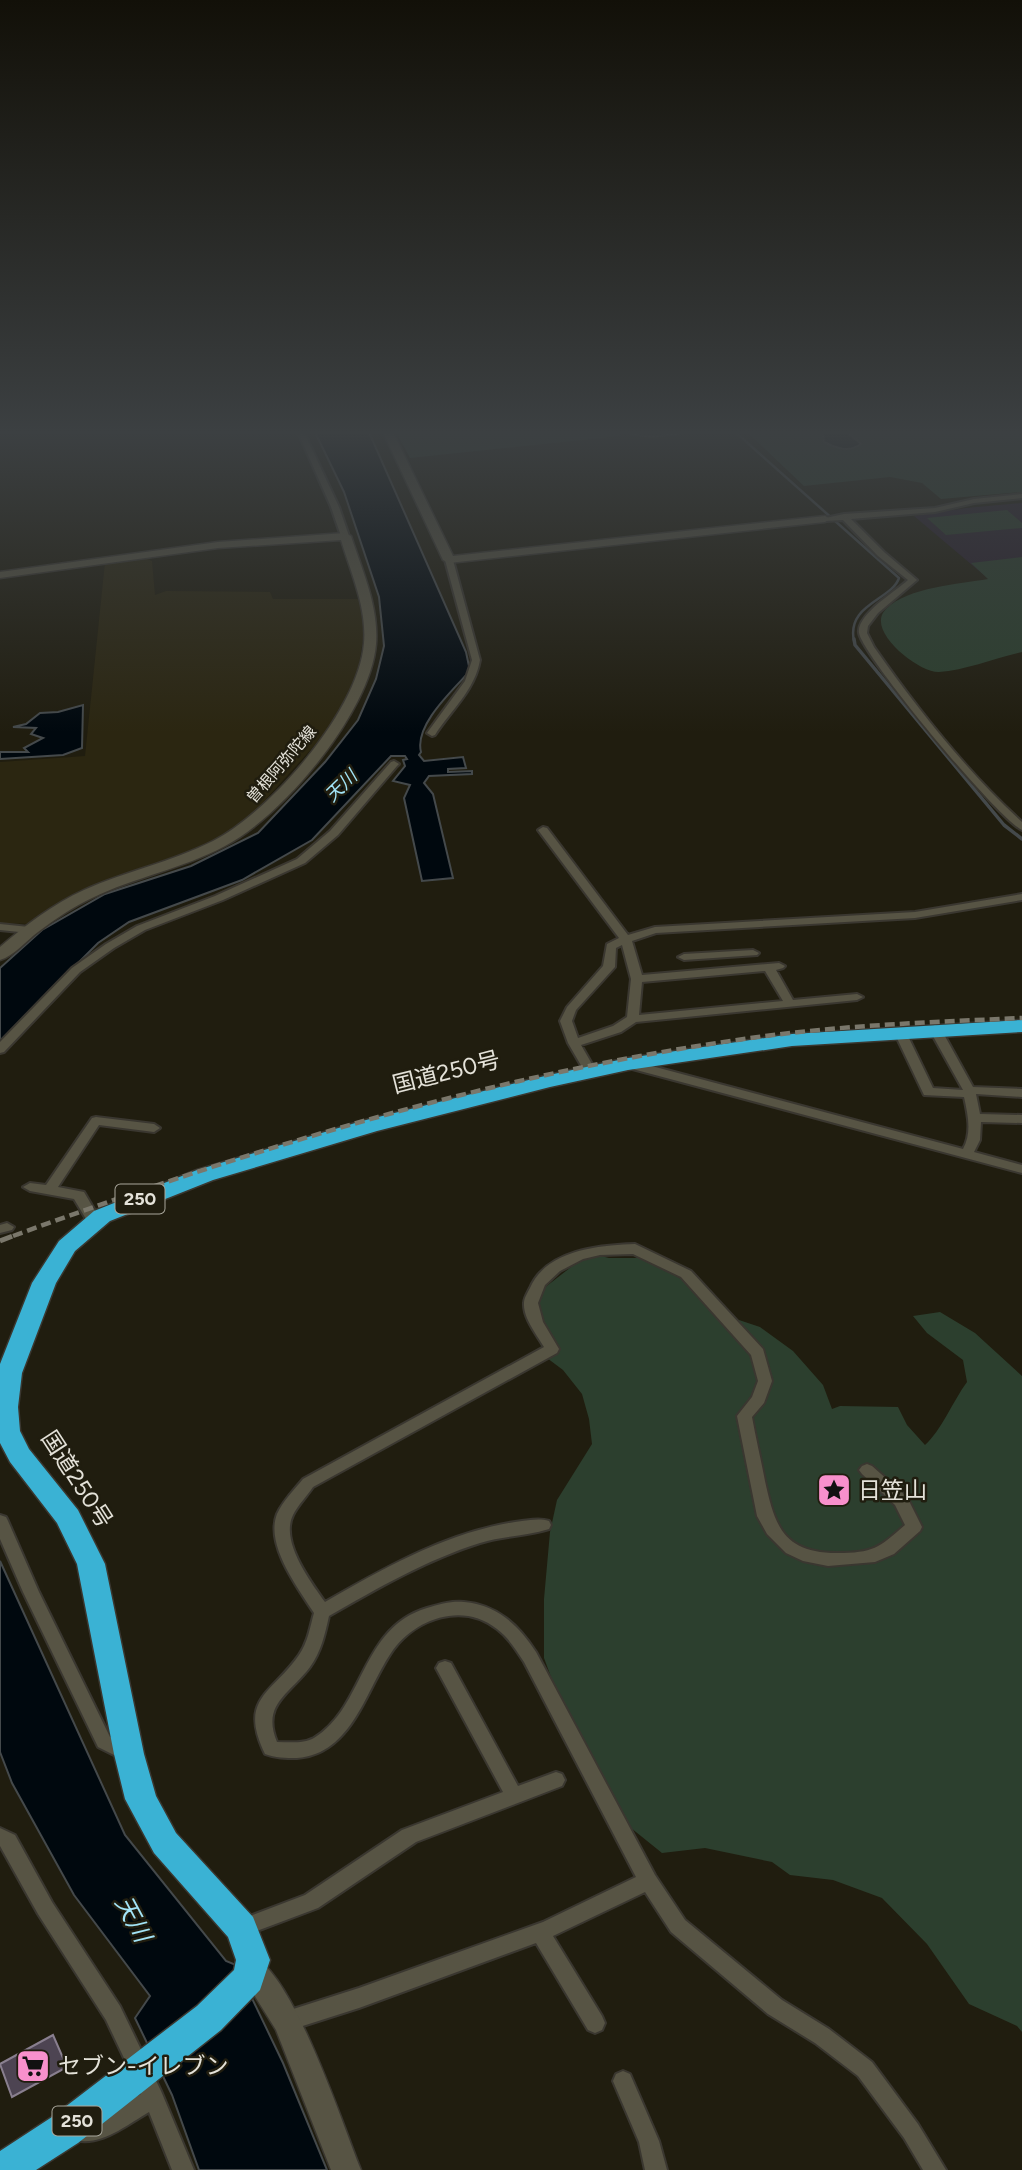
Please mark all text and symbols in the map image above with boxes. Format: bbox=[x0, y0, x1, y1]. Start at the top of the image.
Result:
street label: 曽根阿弥陀線 bbox=[243, 722, 320, 807]
water label: 天川 bbox=[320, 764, 363, 806]
street label: 国道250号 bbox=[389, 1045, 503, 1099]
road number: 250 bbox=[116, 1184, 164, 1214]
street label: 国道250号 bbox=[35, 1425, 119, 1533]
place icon: 日笠山 bbox=[815, 1471, 853, 1509]
place label: 日笠山 bbox=[858, 1476, 927, 1504]
water label: 天川 bbox=[109, 1891, 159, 1949]
supermarket icon: セブン-イレブン bbox=[14, 2047, 52, 2085]
place label: セブン-イレブン bbox=[58, 2052, 229, 2080]
road number: 250 bbox=[52, 2106, 102, 2136]

